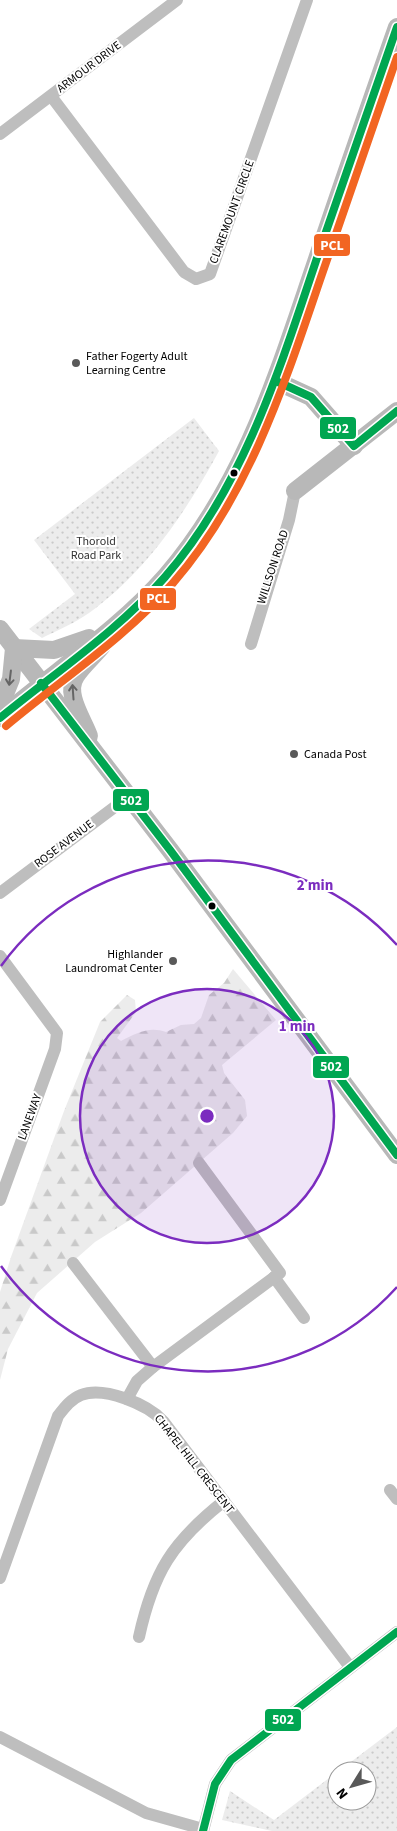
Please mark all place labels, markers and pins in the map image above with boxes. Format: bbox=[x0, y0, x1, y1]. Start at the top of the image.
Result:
place label: Father Fogerty Adult Learning Centre bbox=[86, 348, 188, 379]
marker: Father Fogerty Adult Learning Centre bbox=[70, 357, 82, 369]
unlabelled marker bbox=[229, 468, 239, 478]
place label: Canada Post bbox=[304, 746, 366, 763]
marker: Canada Post bbox=[288, 748, 300, 760]
unlabelled marker bbox=[207, 901, 217, 911]
place label: Highlander Laundromat Center bbox=[65, 946, 164, 977]
marker: Highlander Laundromat Center bbox=[167, 955, 179, 967]
centre of rings bbox=[198, 1107, 216, 1125]

